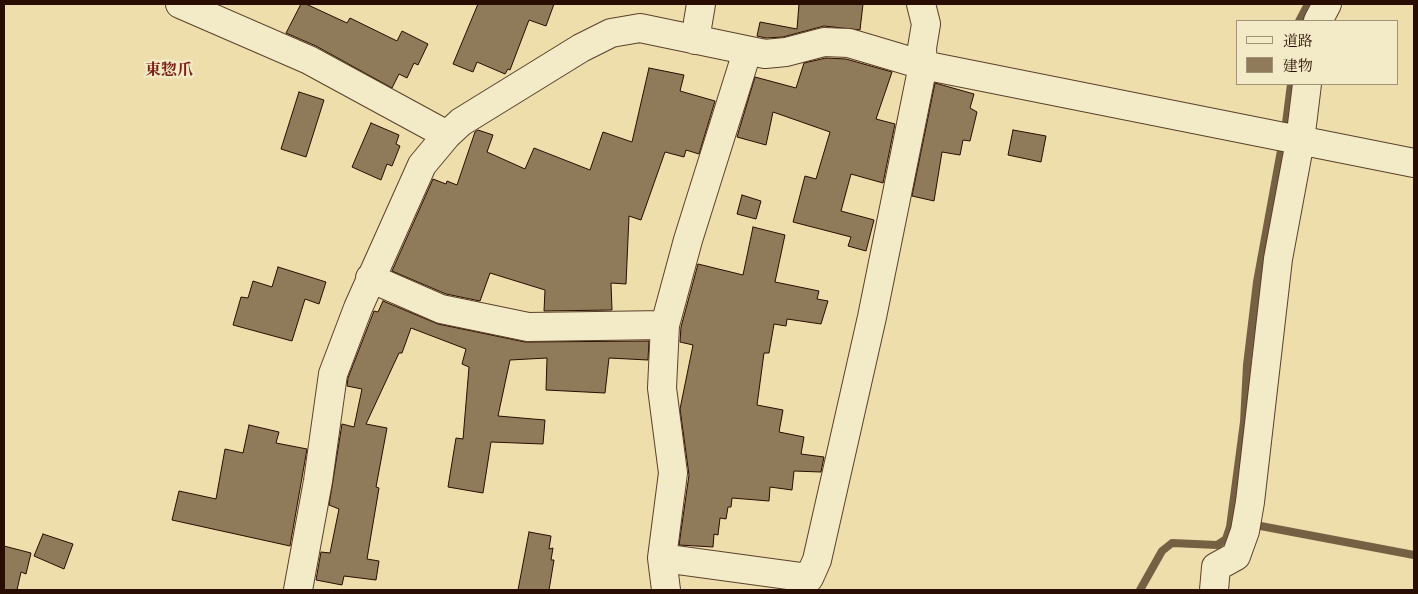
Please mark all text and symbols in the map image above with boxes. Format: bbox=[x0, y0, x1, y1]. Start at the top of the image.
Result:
legend bbox=[1236, 20, 1398, 85]
text: 道路 bbox=[1283, 31, 1313, 50]
text: 建物 bbox=[1283, 56, 1313, 75]
district label: 東惣爪 bbox=[145, 60, 193, 80]

